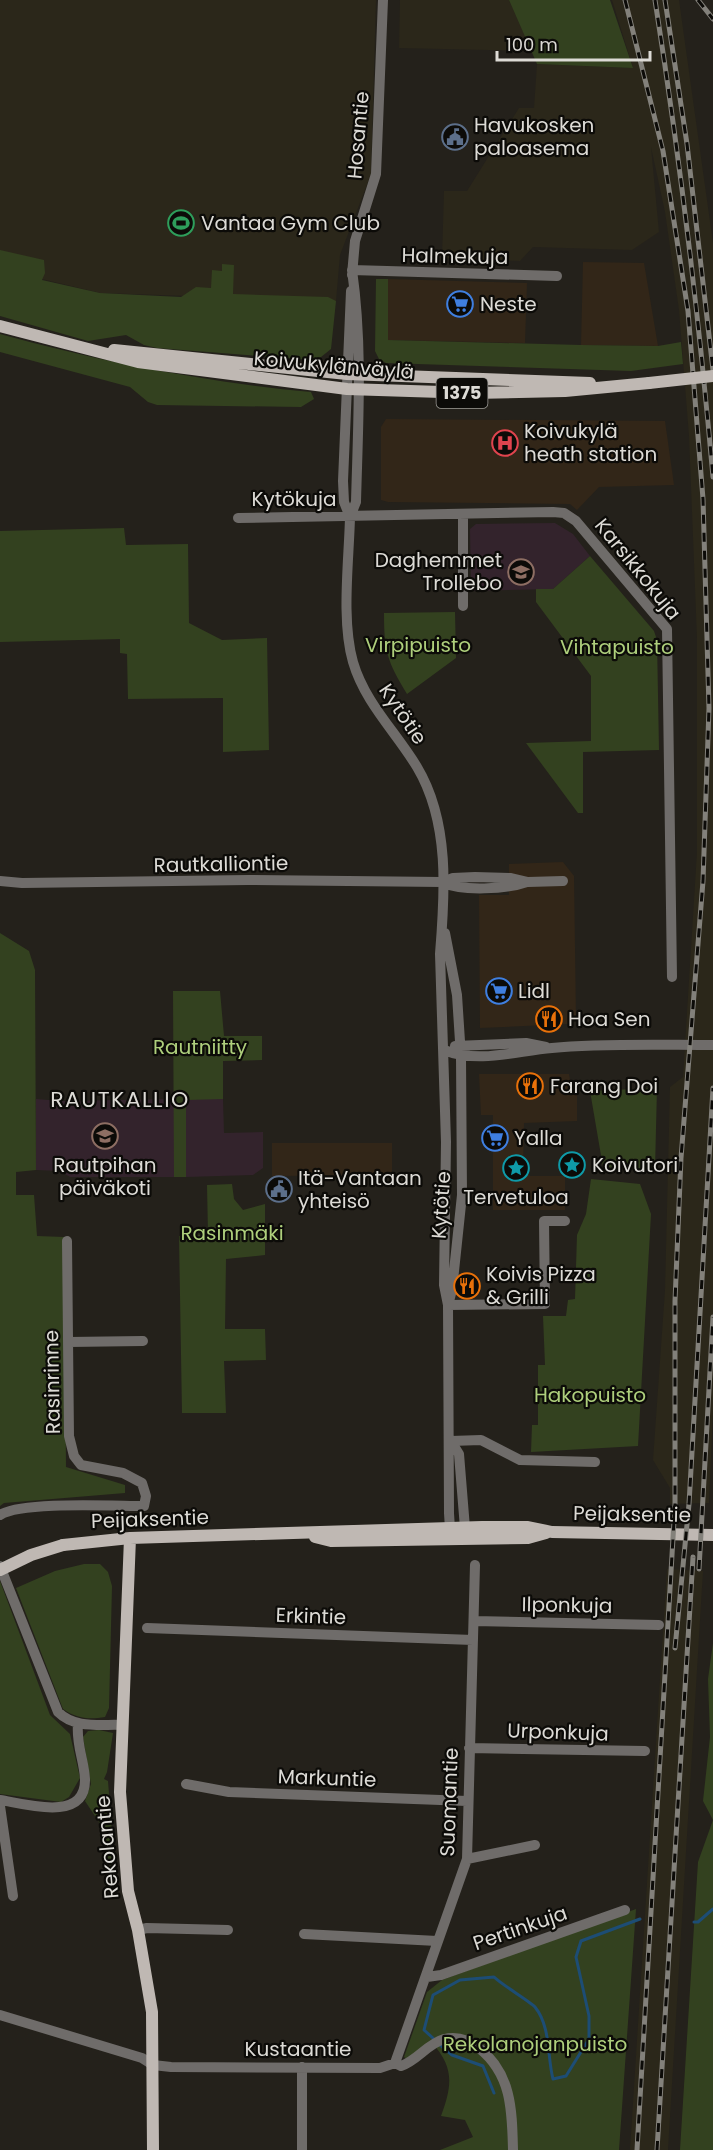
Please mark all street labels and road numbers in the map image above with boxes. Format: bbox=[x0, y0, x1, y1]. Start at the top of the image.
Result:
street label: Hosantie bbox=[340, 90, 376, 180]
street label: Halmekuja bbox=[401, 241, 509, 271]
street label: Koivukylänväylä bbox=[253, 344, 415, 386]
road number: 1375 bbox=[436, 378, 488, 408]
street label: Kytökuja bbox=[252, 485, 336, 513]
street label: Karsikkokuja bbox=[588, 512, 688, 626]
street label: Kytötie bbox=[372, 678, 434, 750]
street label: Rautkalliontie bbox=[153, 849, 289, 879]
street label: Kytötie bbox=[425, 1170, 457, 1240]
street label: Rasinrinne bbox=[37, 1330, 67, 1434]
street label: Peijaksentie bbox=[573, 1499, 691, 1529]
street label: Peijaksentie bbox=[91, 1503, 209, 1535]
street label: Ilponkuja bbox=[521, 1590, 613, 1620]
street label: Erkintie bbox=[275, 1601, 347, 1631]
street label: Urponkuja bbox=[507, 1716, 609, 1748]
street label: Suomantie bbox=[433, 1747, 465, 1857]
street label: Markuntie bbox=[277, 1762, 377, 1794]
street label: Rekolantie bbox=[89, 1794, 125, 1900]
street label: Pertinkuja bbox=[469, 1899, 571, 1957]
street label: Kustaantie bbox=[245, 2035, 351, 2063]

